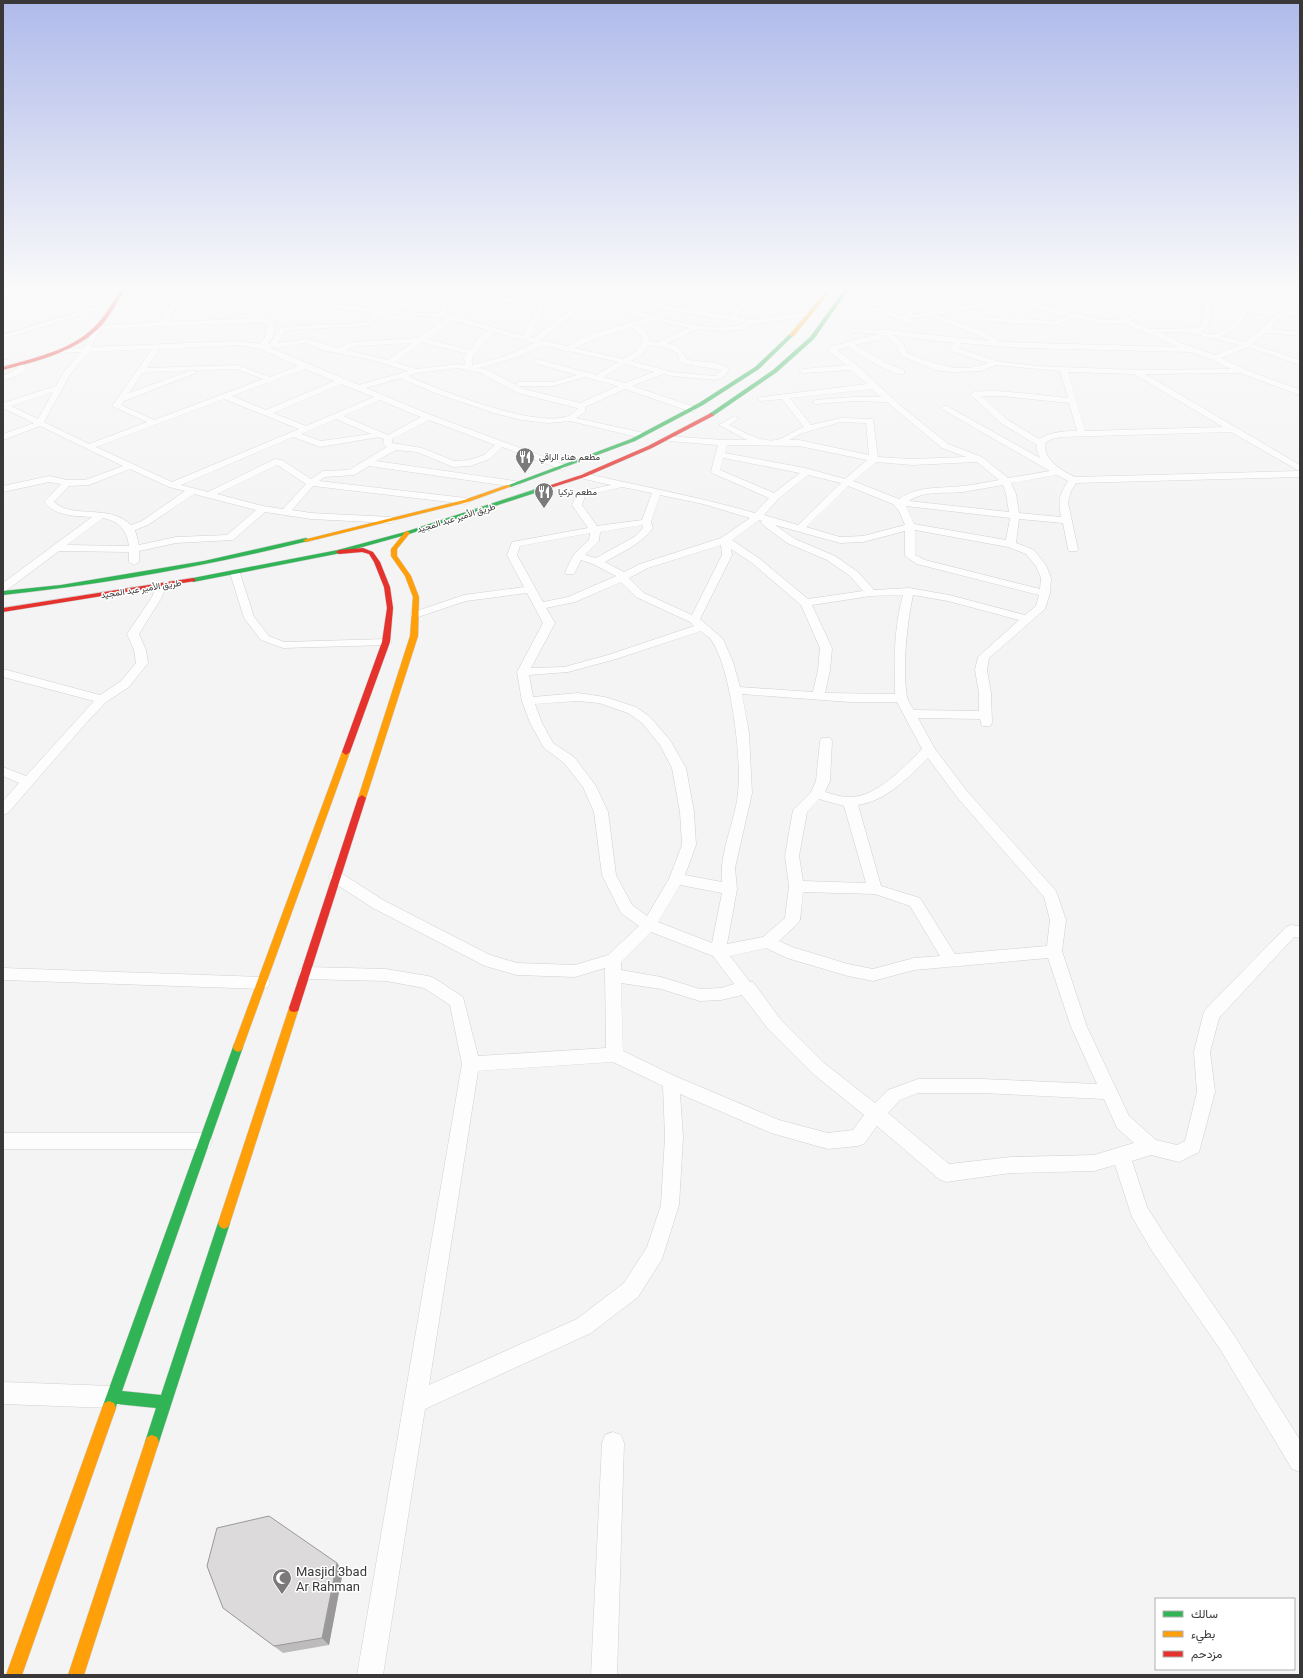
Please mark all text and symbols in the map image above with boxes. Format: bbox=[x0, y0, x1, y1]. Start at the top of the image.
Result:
restaurant icon: مطعم هناء الراقي bbox=[514, 446, 536, 474]
place label: مطعم هناء الراقي bbox=[539, 452, 600, 464]
restaurant icon: مطعم تركيا bbox=[533, 481, 555, 509]
place label: مطعم تركيا bbox=[558, 487, 597, 498]
street label: طريق الأمير عبد المجيد bbox=[416, 501, 497, 536]
street label: طريق الأمير عبد المجيد bbox=[100, 578, 182, 601]
place label: Masjid 3bad Ar Rahman bbox=[296, 1564, 367, 1594]
mosque icon: Masjid 3bad Ar Rahman bbox=[271, 1567, 293, 1595]
legend bbox=[1155, 1598, 1295, 1670]
text: سالك bbox=[1191, 1607, 1218, 1621]
text: بطيء bbox=[1191, 1627, 1215, 1644]
text: مزدحم bbox=[1191, 1647, 1222, 1662]

